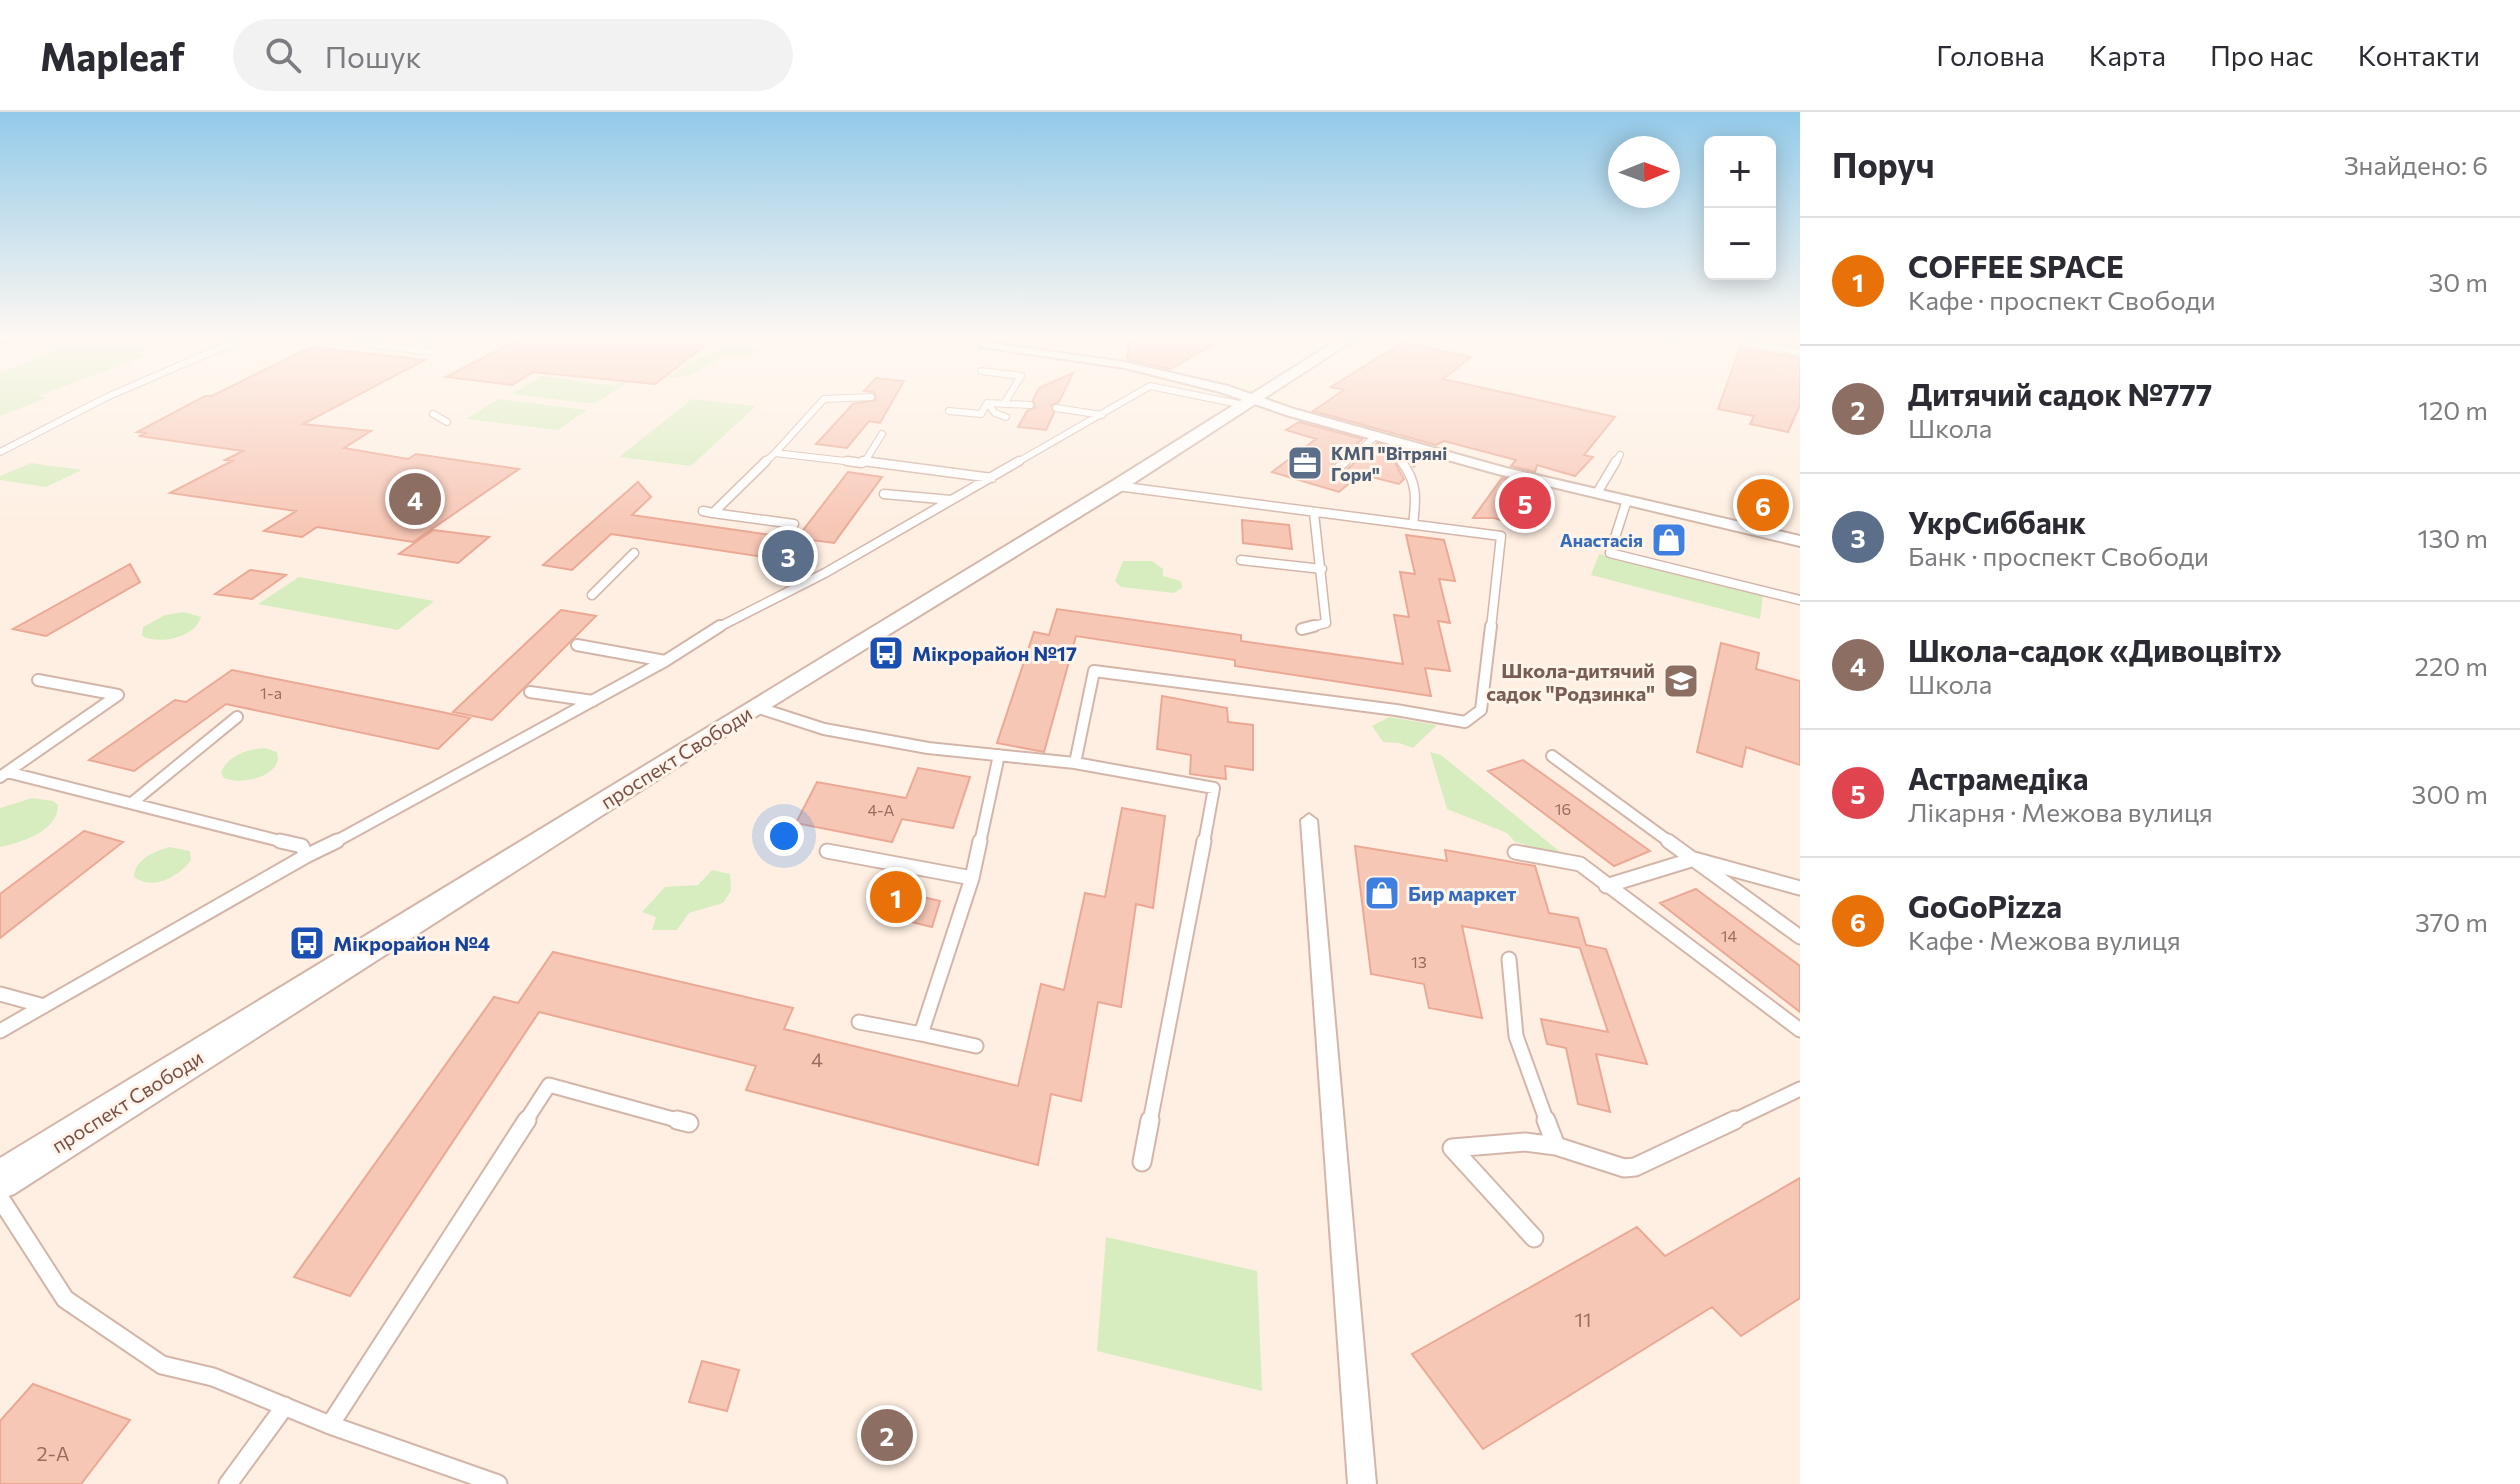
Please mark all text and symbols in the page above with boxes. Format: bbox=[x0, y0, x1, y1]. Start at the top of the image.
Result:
search box bbox=[233, 19, 793, 91]
text: Mapleaf bbox=[40, 32, 185, 79]
icon: search bbox=[261, 33, 305, 77]
text: Пошук bbox=[325, 37, 422, 74]
text: Головна bbox=[1936, 38, 2045, 72]
text: Карта bbox=[2089, 38, 2166, 72]
text: Про нас bbox=[2210, 38, 2314, 72]
text: Контакти bbox=[2358, 38, 2480, 72]
north arrow bbox=[1608, 136, 1680, 208]
map controls bbox=[1704, 136, 1776, 280]
button: + bbox=[1704, 136, 1776, 208]
text: Поруч bbox=[1832, 143, 1935, 185]
text: Знайдено: 6 bbox=[2344, 149, 2488, 180]
button: − bbox=[1704, 208, 1776, 280]
text: COFFEE SPACE bbox=[1908, 247, 2124, 284]
text: 1 bbox=[1852, 266, 1864, 297]
text: 30 m bbox=[2429, 266, 2488, 297]
text: Кафе · проспект Свободи bbox=[1908, 284, 2216, 315]
text: Дитячий садок №777 bbox=[1908, 375, 2212, 412]
text: 2 bbox=[1851, 394, 1865, 425]
text: 120 m bbox=[2418, 394, 2488, 425]
text: Школа bbox=[1908, 412, 1992, 443]
place label: КМП "Вітряні Гори" bbox=[1331, 442, 1447, 485]
office icon: КМП "Вітряні Гори" bbox=[1286, 444, 1324, 482]
pin: 4 bbox=[389, 469, 441, 529]
pin: 5 bbox=[1499, 473, 1551, 533]
pin: 6 bbox=[1737, 475, 1789, 535]
text: УкрСиббанк bbox=[1908, 503, 2086, 540]
shop icon: Анастасія bbox=[1650, 521, 1688, 559]
text: 3 bbox=[1850, 522, 1866, 553]
text: 130 m bbox=[2417, 522, 2488, 553]
pin: 3 bbox=[762, 526, 814, 586]
place label: Анастасія bbox=[1560, 529, 1643, 551]
text: Банк · проспект Свободи bbox=[1908, 540, 2209, 571]
text: Школа-садок «Дивоцвіт» bbox=[1908, 631, 2282, 668]
bus stop icon: Мікрорайон №17 bbox=[867, 634, 905, 672]
place label: Мікрорайон №17 bbox=[912, 641, 1077, 665]
text: 4 bbox=[1850, 650, 1866, 681]
text: 220 m bbox=[2415, 650, 2488, 681]
place label: Школа-дитячий садок "Родзинка" bbox=[1486, 658, 1655, 705]
school or university icon: Школа-дитячий садок "Родзинка" bbox=[1662, 662, 1700, 700]
text: Школа bbox=[1908, 668, 1992, 699]
house number: 1-а bbox=[260, 683, 282, 702]
street label: проспект Свободи bbox=[596, 701, 756, 813]
text: Астрамедіка bbox=[1908, 759, 2088, 796]
text: 5 bbox=[1850, 778, 1866, 809]
text: 300 m bbox=[2412, 778, 2488, 809]
text: Лікарня · Межова вулиця bbox=[1908, 796, 2213, 827]
house number: 16 bbox=[1555, 799, 1571, 818]
house number: 4-А bbox=[867, 800, 895, 819]
your location bbox=[764, 816, 804, 856]
pin: 1 bbox=[870, 867, 922, 927]
shop icon: Бир маркет bbox=[1363, 874, 1401, 912]
place label: Бир маркет bbox=[1408, 881, 1517, 905]
text: GoGoPizza bbox=[1908, 887, 2062, 924]
text: 6 bbox=[1850, 906, 1866, 937]
text: 370 m bbox=[2415, 906, 2488, 937]
bus stop icon: Мікрорайон №4 bbox=[288, 924, 326, 962]
text: Кафе · Межова вулиця bbox=[1908, 924, 2181, 955]
house number: 14 bbox=[1721, 926, 1738, 945]
place label: Мікрорайон №4 bbox=[333, 931, 490, 955]
house number: 13 bbox=[1411, 952, 1427, 971]
street label: проспект Свободи bbox=[47, 1045, 207, 1157]
house number: 4 bbox=[811, 1047, 823, 1071]
house number: 11 bbox=[1574, 1307, 1592, 1331]
pin: 2 bbox=[861, 1405, 913, 1465]
house number: 2-А bbox=[37, 1441, 70, 1465]

